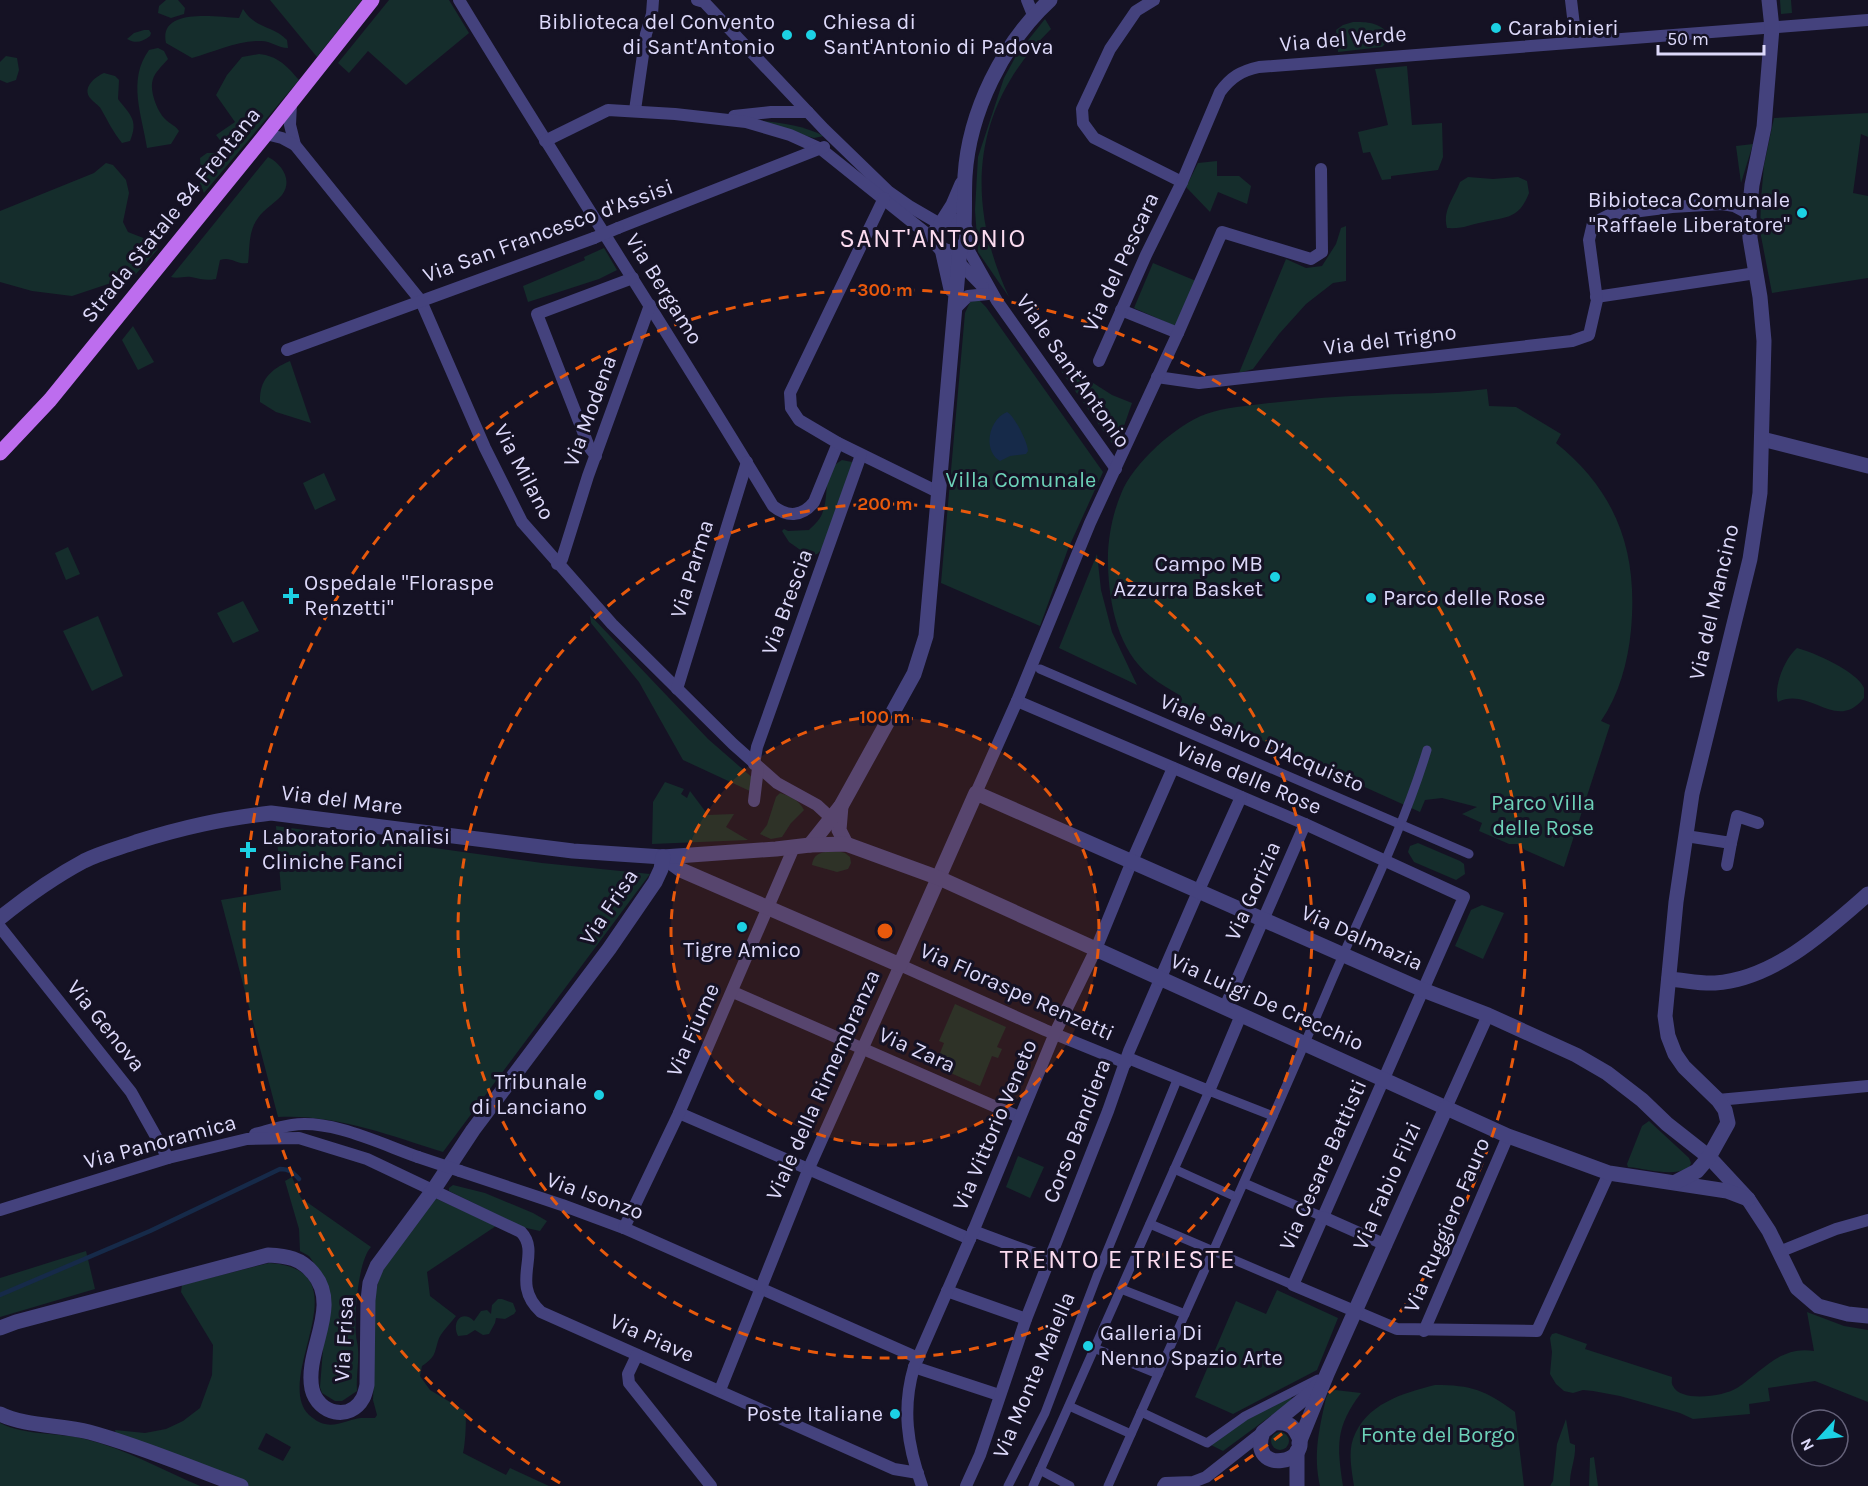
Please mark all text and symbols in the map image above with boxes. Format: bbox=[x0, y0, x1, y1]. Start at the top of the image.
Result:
place label: Biblioteca del Convento di Sant'Antonio bbox=[538, 9, 775, 60]
place label: Chiesa di Sant'Antonio di Padova bbox=[823, 9, 1054, 60]
place label: Carabinieri bbox=[1508, 15, 1619, 41]
scale bar bbox=[1658, 18, 1764, 56]
street label: Via del Verde bbox=[1278, 21, 1408, 57]
marker: Carabinieri bbox=[1489, 21, 1503, 35]
marker: Biblioteca del Convento di Sant'Antonio bbox=[780, 28, 794, 42]
marker: Chiesa di Sant'Antonio di Padova bbox=[804, 28, 818, 42]
text: 50 m bbox=[1667, 28, 1709, 50]
street label: Strada Statale 84 Frentana bbox=[76, 102, 266, 328]
street label: Via San Francesco d'Assisi bbox=[419, 174, 677, 288]
place label: Bibioteca Comunale "Raffaele Liberatore" bbox=[1588, 187, 1790, 238]
street label: Via del Pescara bbox=[1077, 188, 1165, 336]
marker: Bibioteca Comunale "Raffaele Liberatore" bbox=[1795, 206, 1809, 220]
district label: SANT'ANTONIO bbox=[839, 223, 1027, 254]
street label: Via Bergamo bbox=[620, 229, 708, 349]
text: 300 m bbox=[857, 279, 913, 301]
street label: Viale Sant'Antonio bbox=[1010, 289, 1136, 453]
street label: Via del Trigno bbox=[1322, 319, 1458, 361]
street label: Via Modena bbox=[558, 352, 622, 470]
street label: Via Milano bbox=[488, 420, 560, 524]
park label: Villa Comunale bbox=[946, 467, 1096, 493]
text: 200 m bbox=[857, 493, 913, 515]
street label: Via Parma bbox=[665, 517, 719, 621]
street label: Via del Mancino bbox=[1683, 522, 1745, 682]
street label: Via Brescia bbox=[756, 546, 818, 658]
place label: Campo MB Azzurra Basket bbox=[1114, 551, 1263, 602]
place label: Ospedale "Floraspe Renzetti" bbox=[304, 570, 494, 621]
marker: Campo MB Azzurra Basket bbox=[1268, 570, 1282, 584]
place label: Parco delle Rose bbox=[1383, 585, 1545, 611]
marker: Ospedale "Floraspe Renzetti" bbox=[282, 587, 300, 605]
marker: Parco delle Rose bbox=[1364, 591, 1378, 605]
street label: Viale Salvo D'Acquisto bbox=[1156, 688, 1368, 798]
text: 100 m bbox=[860, 706, 910, 728]
street label: Viale delle Rose bbox=[1172, 736, 1326, 820]
street label: Via del Mare bbox=[280, 780, 404, 820]
park label: Parco Villa delle Rose bbox=[1491, 790, 1595, 841]
place label: Laboratorio Analisi Cliniche Fanci bbox=[262, 824, 450, 875]
street label: Via Gorizia bbox=[1220, 837, 1286, 945]
marker: Laboratorio Analisi Cliniche Fanci bbox=[239, 841, 257, 859]
street label: Via Frisa bbox=[574, 864, 644, 950]
street label: Via Dalmazia bbox=[1297, 900, 1427, 976]
marker: Tigre Amico bbox=[735, 920, 749, 934]
centre of rings bbox=[875, 921, 895, 941]
place label: Tigre Amico bbox=[683, 937, 801, 963]
street label: Via Floraspe Renzetti bbox=[916, 937, 1118, 1047]
street label: Via Luigi De Crecchio bbox=[1166, 948, 1368, 1056]
street label: Viale della Rimembranza bbox=[760, 966, 886, 1204]
street label: Via Genova bbox=[61, 975, 151, 1077]
street label: Via Fiume bbox=[661, 979, 725, 1081]
street label: Via Zara bbox=[874, 1022, 960, 1078]
street label: Via Vittorio Veneto bbox=[947, 1036, 1043, 1214]
street label: Corso Bandiera bbox=[1038, 1055, 1116, 1207]
place label: Tribunale di Lanciano bbox=[471, 1069, 587, 1120]
street label: Via Cesare Battisti bbox=[1274, 1075, 1372, 1255]
marker: Tribunale di Lanciano bbox=[592, 1088, 606, 1102]
street label: Via Panoramica bbox=[81, 1109, 239, 1175]
street label: Via Fabio Filzi bbox=[1347, 1118, 1427, 1254]
street label: Via Ruggiero Fauro bbox=[1398, 1134, 1496, 1316]
street label: Via Isonzo bbox=[543, 1166, 647, 1226]
district label: TRENTO E TRIESTE bbox=[1000, 1244, 1236, 1275]
street label: Via Monte Maiella bbox=[987, 1288, 1081, 1462]
street label: Via Frisa bbox=[329, 1295, 359, 1383]
street label: Via Piave bbox=[606, 1308, 698, 1368]
place label: Galleria Di Nenno Spazio Arte bbox=[1100, 1320, 1283, 1371]
marker: Galleria Di Nenno Spazio Arte bbox=[1081, 1339, 1095, 1353]
place label: Poste Italiane bbox=[747, 1401, 883, 1427]
marker: Poste Italiane bbox=[888, 1407, 902, 1421]
north arrow bbox=[1790, 1408, 1850, 1468]
park label: Fonte del Borgo bbox=[1361, 1422, 1515, 1448]
text: N bbox=[1796, 1435, 1818, 1454]

